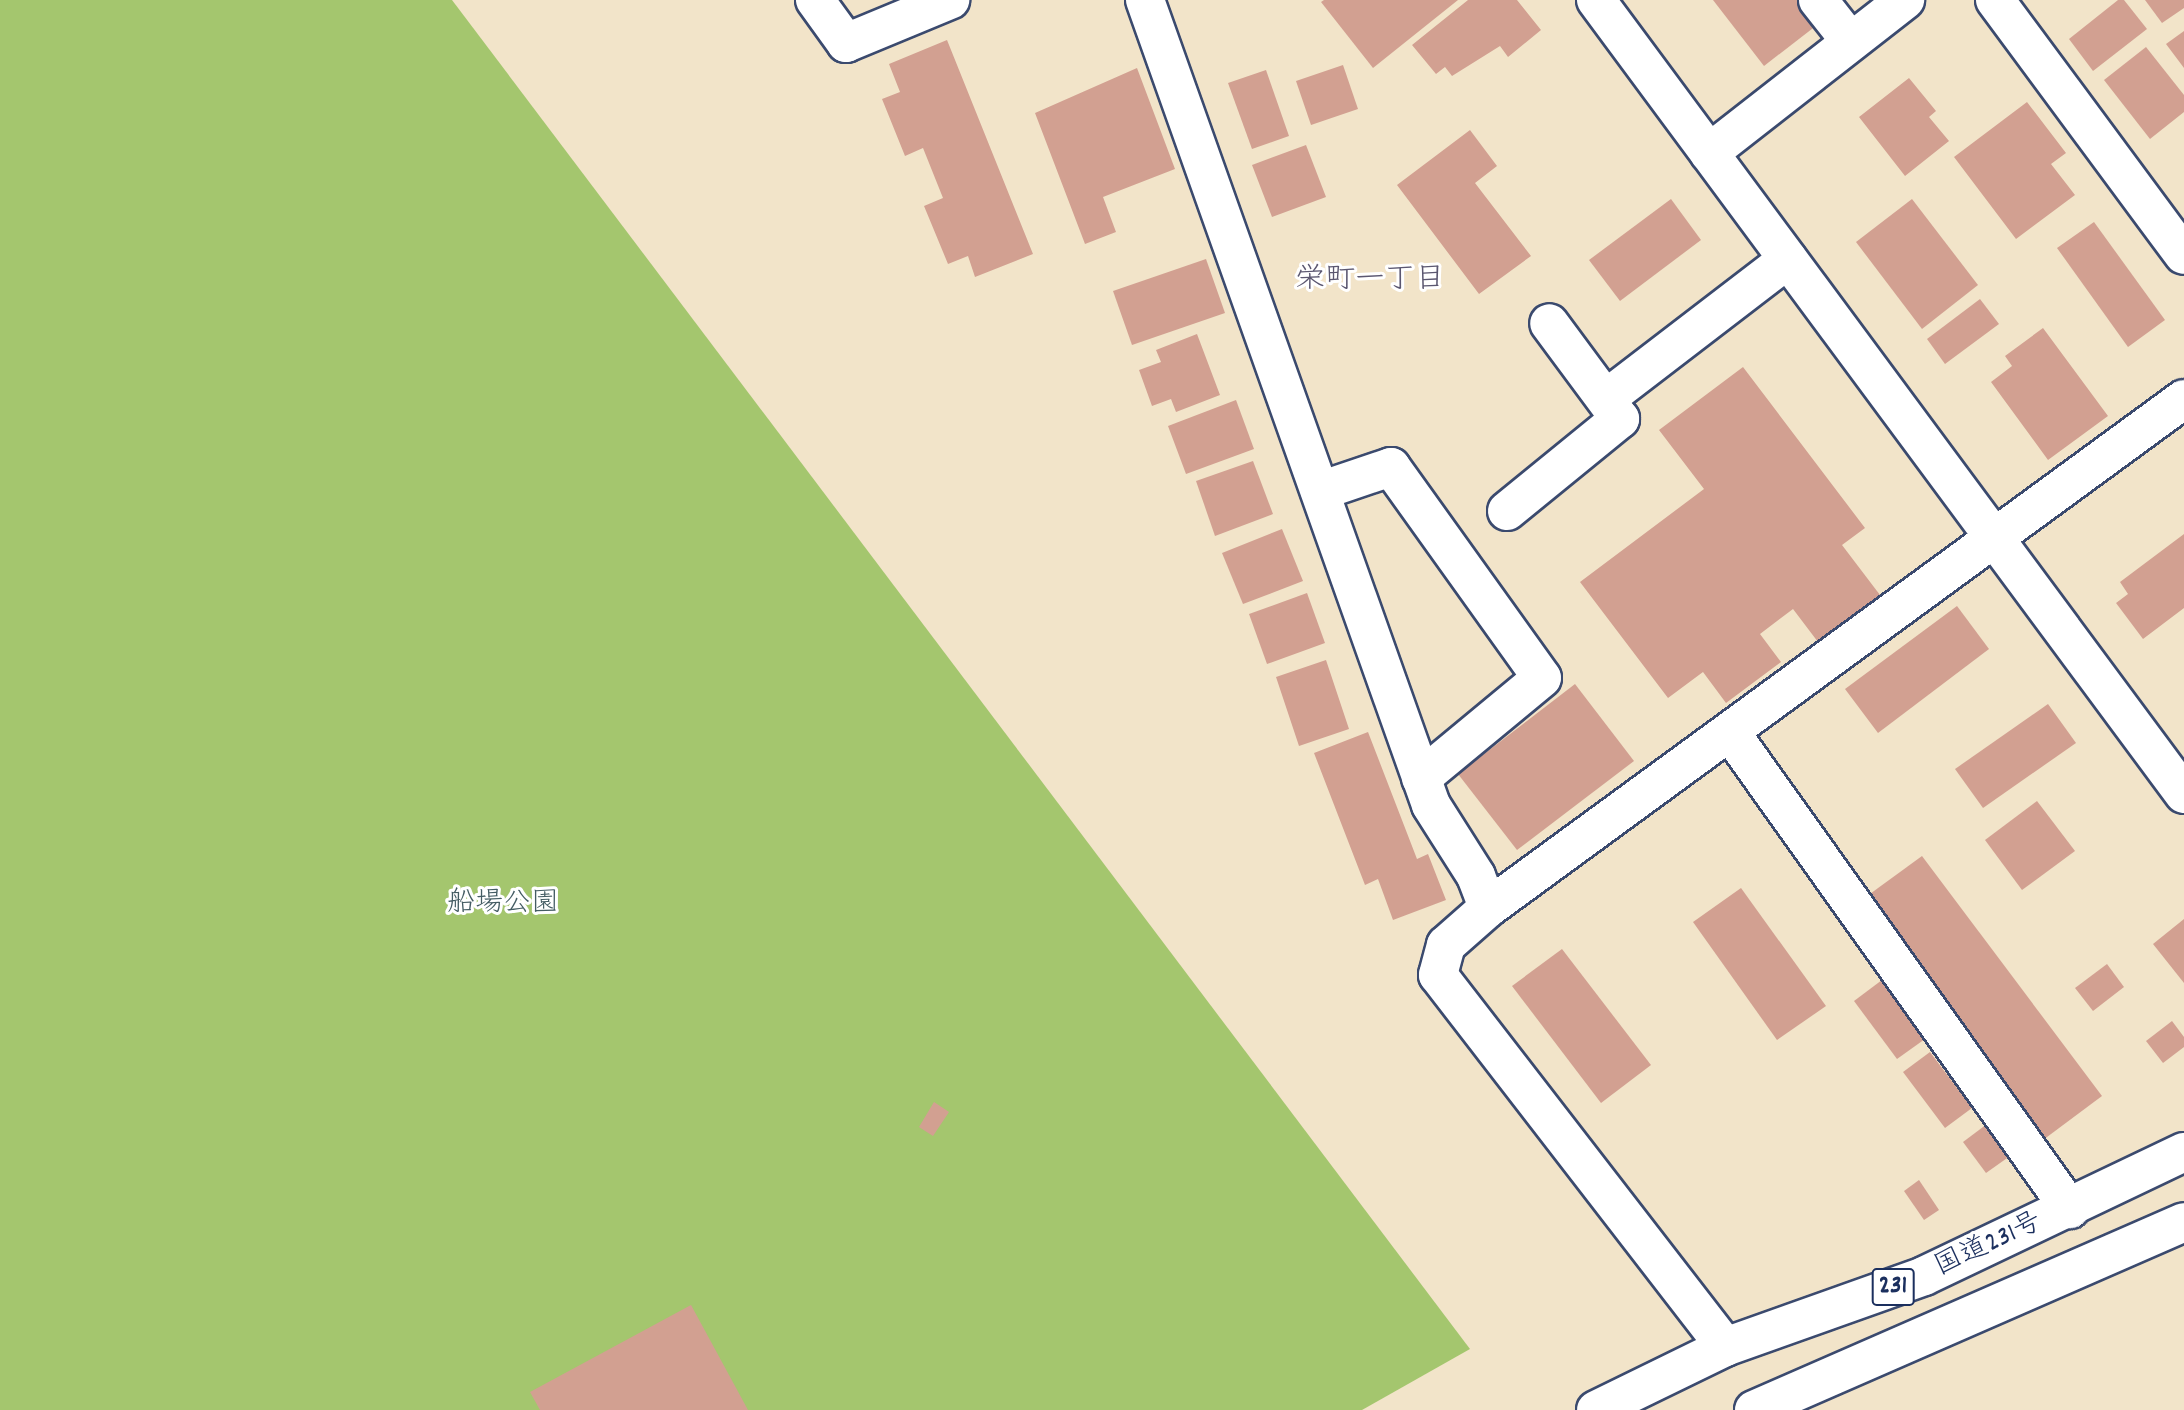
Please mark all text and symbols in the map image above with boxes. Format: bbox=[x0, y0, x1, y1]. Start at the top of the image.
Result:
district label: 栄町一丁目 bbox=[1295, 264, 1445, 300]
park label: 船場公園 bbox=[447, 888, 559, 922]
street label: 国道231号 bbox=[1930, 1207, 2048, 1285]
road number: 231 bbox=[1870, 1264, 1916, 1310]

